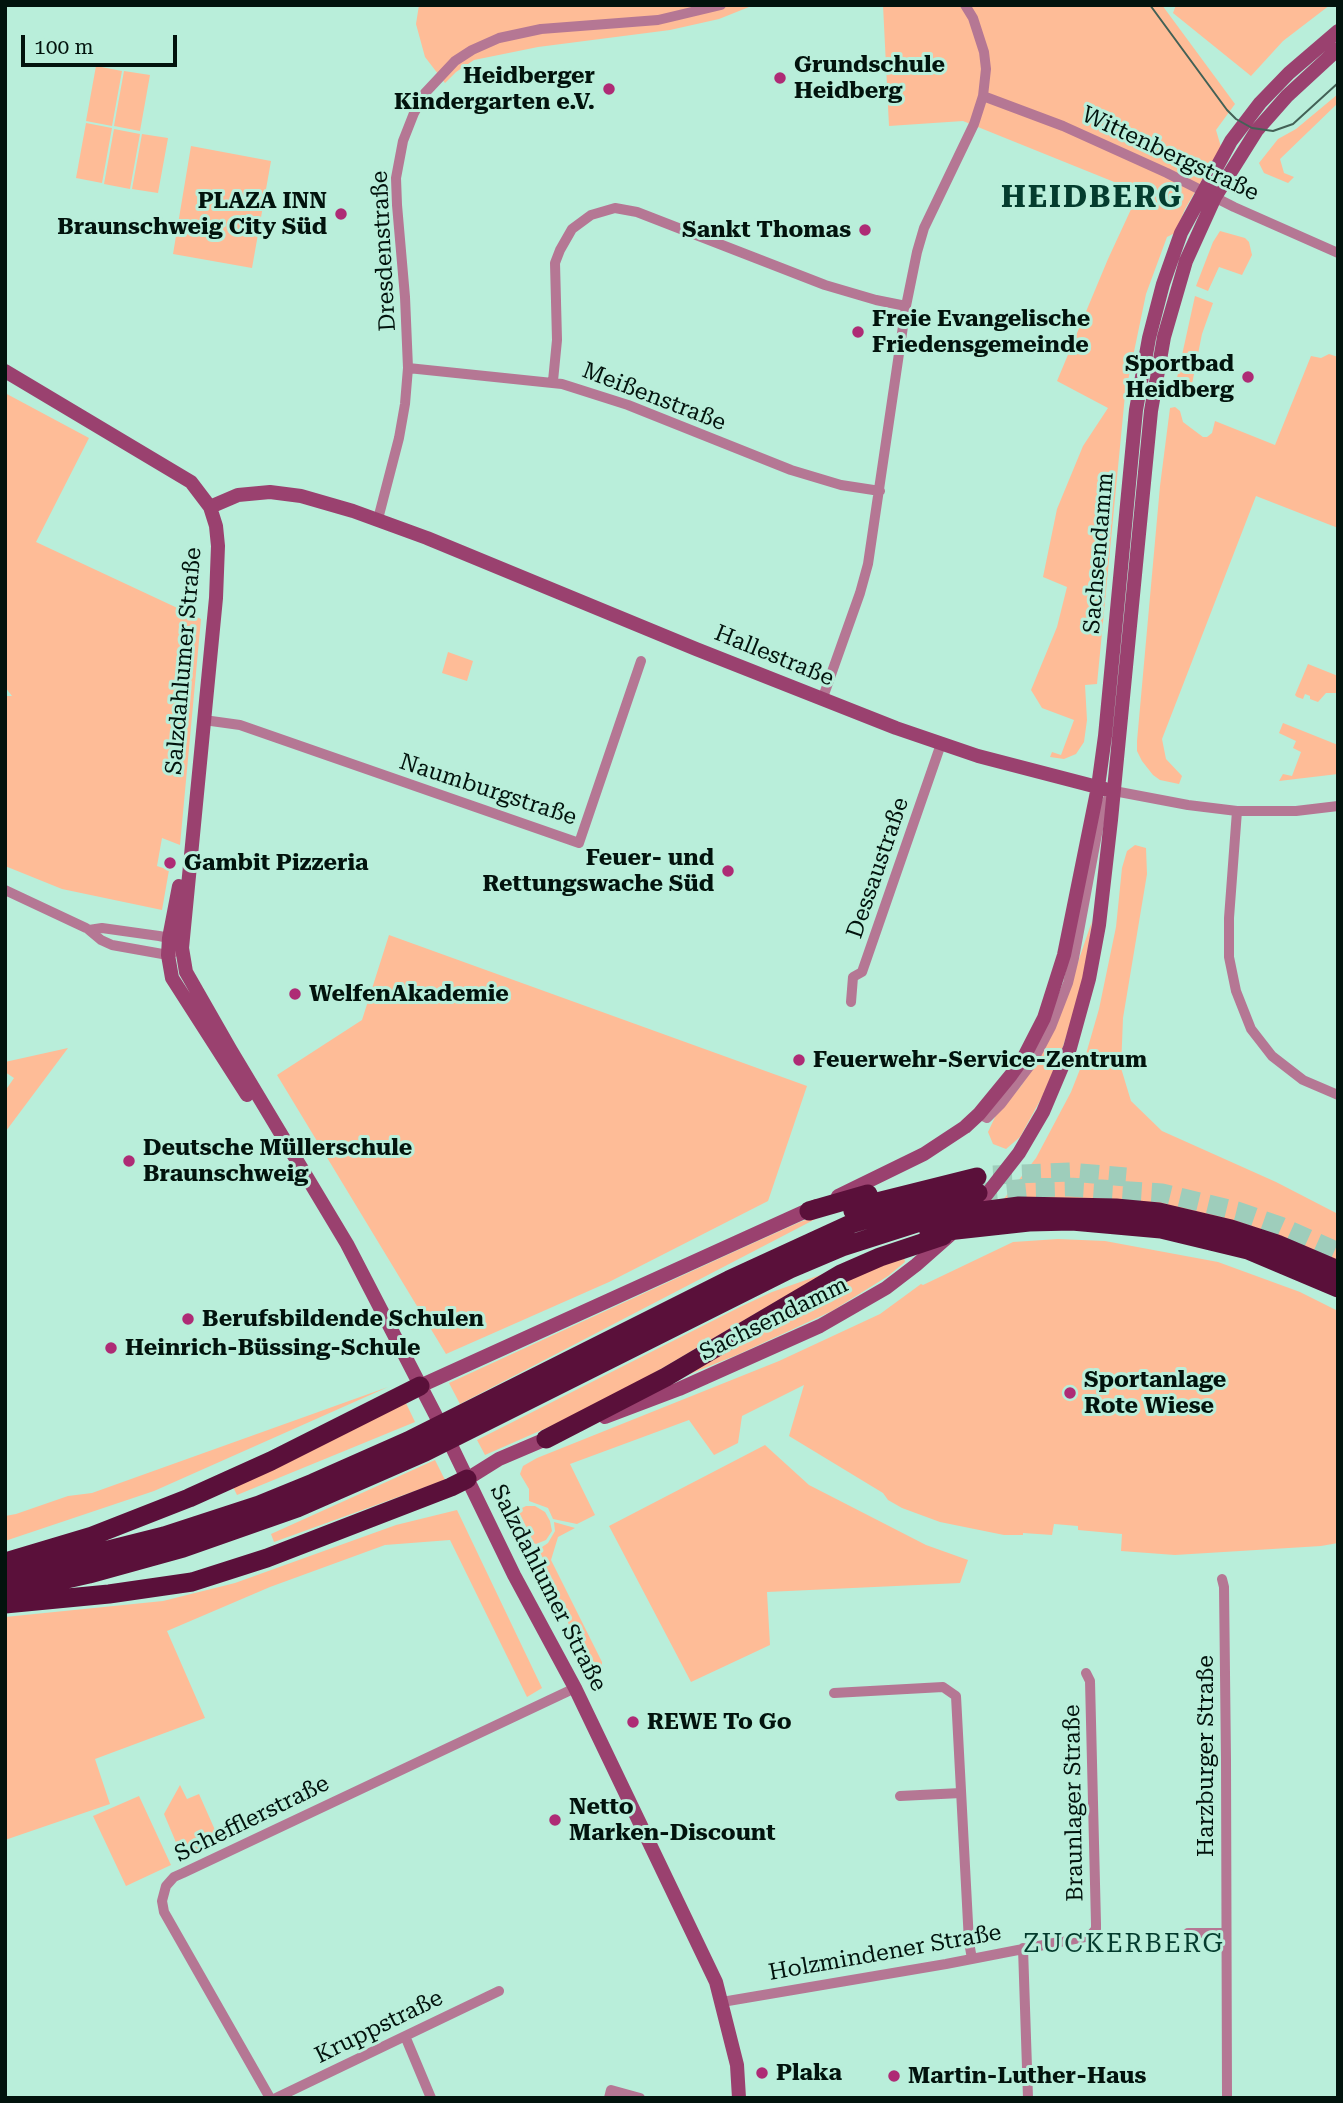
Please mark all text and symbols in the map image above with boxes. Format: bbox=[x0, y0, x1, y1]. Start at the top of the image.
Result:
scale bar bbox=[24, 21, 180, 65]
text: 100 m bbox=[34, 35, 94, 59]
place label: Grundschule Heidberg bbox=[794, 51, 945, 105]
place label: Heidberger Kindergarten e.V. bbox=[394, 62, 595, 116]
marker: Grundschule Heidberg bbox=[772, 70, 788, 86]
marker: Heidberger Kindergarten e.V. bbox=[601, 81, 617, 97]
street label: Wittenbergstraße bbox=[1077, 101, 1263, 207]
street label: Dresdenstraße bbox=[366, 170, 402, 332]
district label: HEIDBERG bbox=[1002, 180, 1182, 216]
place label: PLAZA INN Braunschweig City Süd bbox=[57, 187, 327, 241]
marker: PLAZA INN Braunschweig City Süd bbox=[333, 206, 349, 222]
place label: Sankt Thomas bbox=[682, 216, 851, 244]
marker: Sankt Thomas bbox=[857, 222, 873, 238]
place label: Freie Evangelische Friedensgemeinde bbox=[872, 305, 1090, 359]
marker: Freie Evangelische Friedensgemeinde bbox=[850, 324, 866, 340]
place label: Sportbad Heidberg bbox=[1125, 350, 1234, 404]
street label: Meißenstraße bbox=[578, 357, 730, 437]
marker: Sportbad Heidberg bbox=[1240, 369, 1256, 385]
street label: Sachsendamm bbox=[1078, 471, 1120, 635]
street label: Salzdahlumer Straße bbox=[160, 546, 208, 776]
street label: Hallestraße bbox=[710, 620, 838, 692]
street label: Naumburgstraße bbox=[396, 748, 580, 832]
street label: Dessaustraße bbox=[841, 794, 915, 942]
place label: Feuer- und Rettungswache Süd bbox=[482, 844, 714, 898]
place label: Gambit Pizzeria bbox=[184, 849, 369, 877]
marker: Gambit Pizzeria bbox=[162, 855, 178, 871]
marker: Feuer- und Rettungswache Süd bbox=[720, 863, 736, 879]
place label: WelfenAkademie bbox=[309, 980, 509, 1008]
marker: WelfenAkademie bbox=[287, 986, 303, 1002]
place label: Feuerwehr-Service-Zentrum bbox=[813, 1046, 1147, 1074]
marker: Feuerwehr-Service-Zentrum bbox=[791, 1052, 807, 1068]
place label: Deutsche Müllerschule Braunschweig bbox=[143, 1134, 412, 1188]
marker: Deutsche Müllerschule Braunschweig bbox=[121, 1153, 137, 1169]
street label: Sachsendamm bbox=[695, 1271, 853, 1367]
place label: Berufsbildende Schulen bbox=[202, 1305, 484, 1333]
marker: Berufsbildende Schulen bbox=[180, 1311, 196, 1327]
place label: Heinrich-Büssing-Schule bbox=[125, 1334, 421, 1362]
marker: Heinrich-Büssing-Schule bbox=[103, 1340, 119, 1356]
place label: Sportanlage Rote Wiese bbox=[1084, 1366, 1226, 1420]
marker: Sportanlage Rote Wiese bbox=[1062, 1385, 1078, 1401]
street label: Salzdahlumer Straße bbox=[484, 1480, 612, 1696]
street label: Harzburger Straße bbox=[1192, 1655, 1220, 1857]
street label: Braunlager Straße bbox=[1058, 1704, 1090, 1902]
place label: REWE To Go bbox=[647, 1708, 792, 1736]
marker: REWE To Go bbox=[625, 1714, 641, 1730]
street label: Schefflerstraße bbox=[170, 1770, 334, 1868]
place label: Netto Marken-Discount bbox=[569, 1793, 776, 1847]
marker: Netto Marken-Discount bbox=[547, 1812, 563, 1828]
street label: Holzmindener Straße bbox=[767, 1919, 1003, 1987]
district label: ZUCKERBERG bbox=[1025, 1928, 1223, 1960]
street label: Kruppstraße bbox=[311, 1984, 447, 2070]
place label: Plaka bbox=[776, 2059, 842, 2087]
place label: Martin-Luther-Haus bbox=[908, 2062, 1146, 2090]
marker: Plaka bbox=[754, 2065, 770, 2081]
marker: Martin-Luther-Haus bbox=[886, 2068, 902, 2084]

